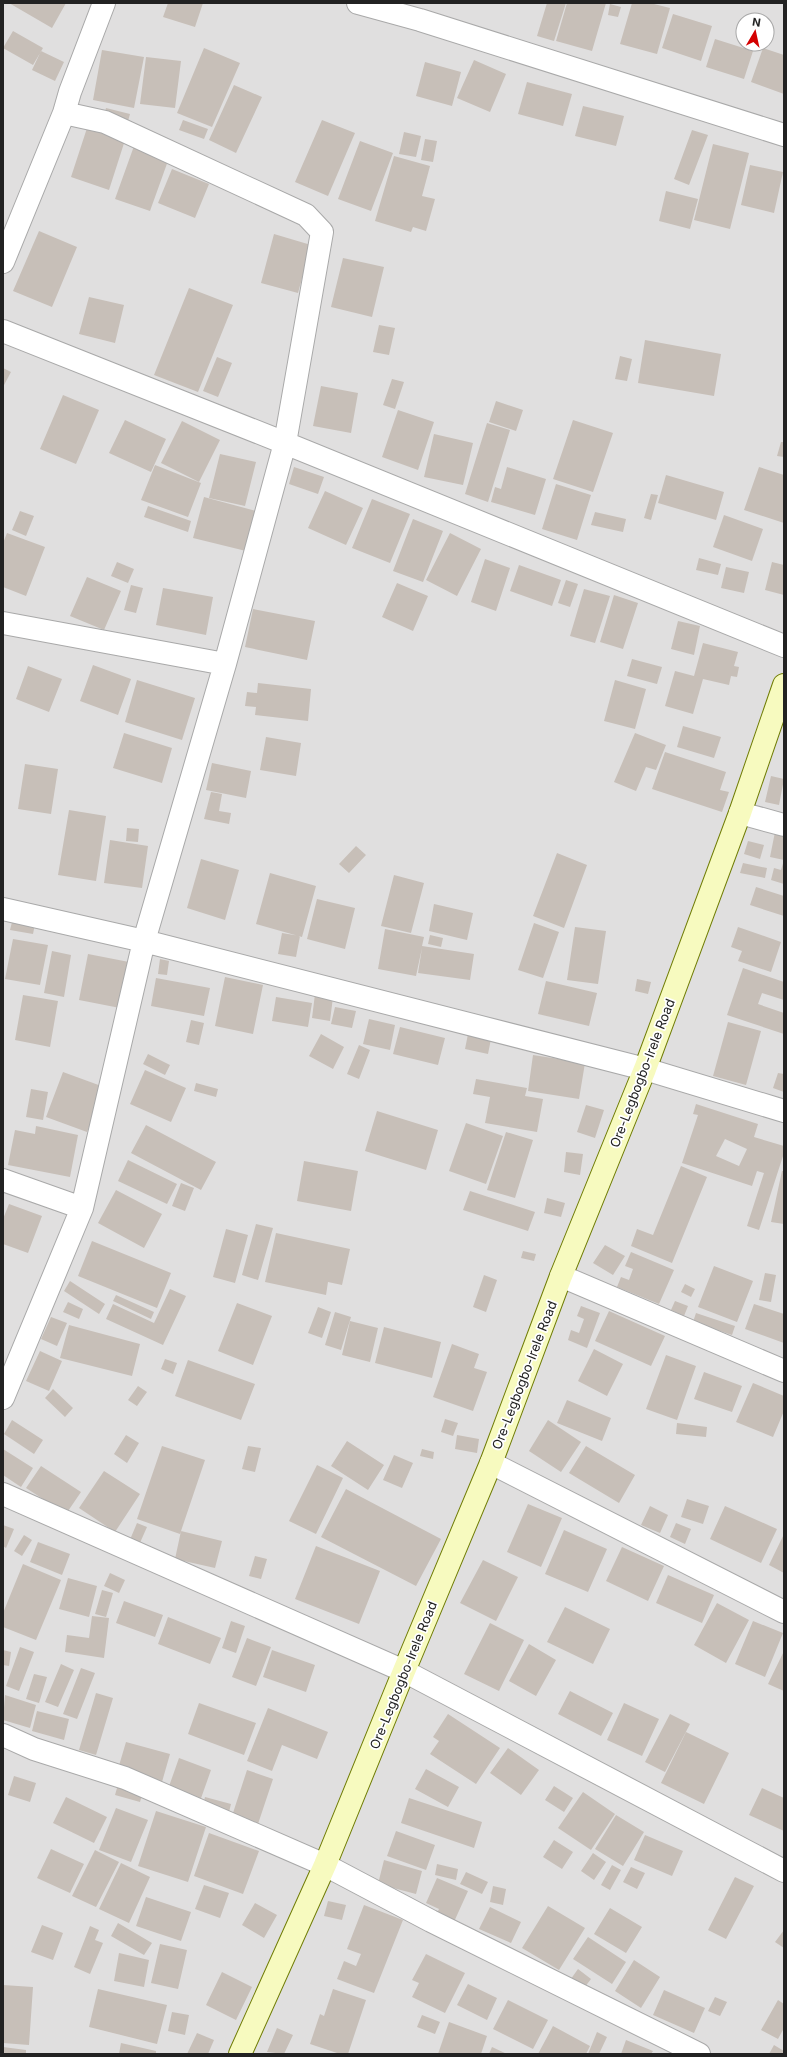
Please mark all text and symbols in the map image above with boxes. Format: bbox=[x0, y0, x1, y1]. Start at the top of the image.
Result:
north arrow bbox=[735, 12, 775, 52]
text: N bbox=[751, 15, 762, 30]
street label: Ore-Legbogbo-Irele Road bbox=[606, 996, 678, 1150]
street label: Ore-Legbogbo-Irele Road bbox=[488, 1298, 560, 1452]
street label: Ore-Legbogbo-Irele Road bbox=[366, 1599, 440, 1751]

